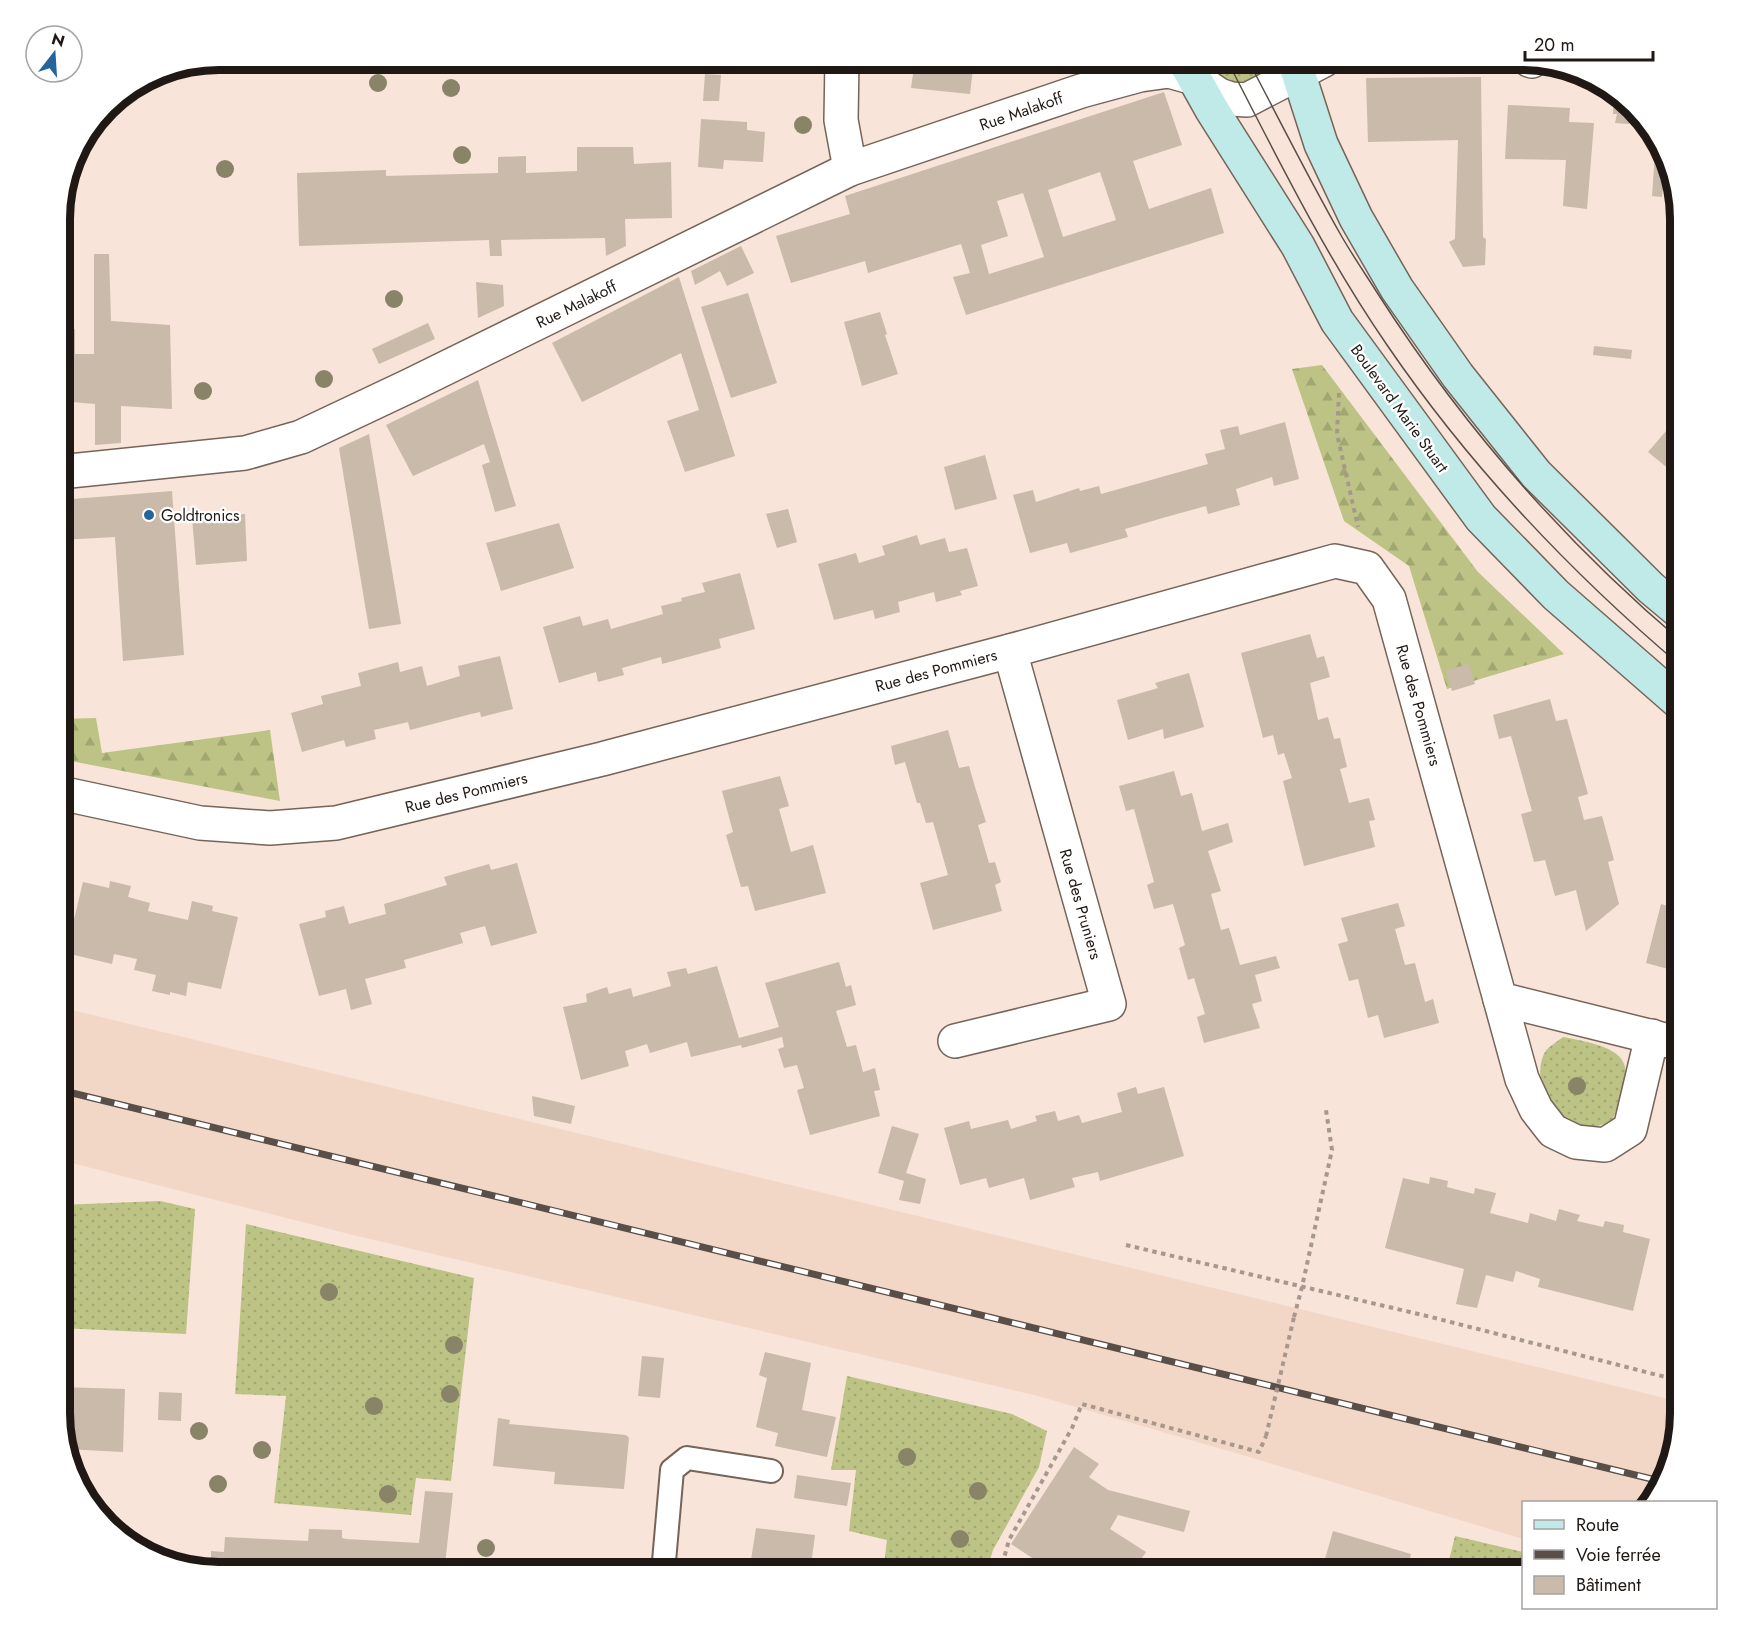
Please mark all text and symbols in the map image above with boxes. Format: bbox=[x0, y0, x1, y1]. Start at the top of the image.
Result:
north arrow bbox=[24, 24, 84, 84]
scale bar bbox=[1525, 24, 1652, 62]
text: N bbox=[49, 27, 68, 53]
text: 20 m bbox=[1534, 32, 1574, 58]
street label: Rue Malakoff bbox=[976, 86, 1066, 137]
street label: Rue Malakoff bbox=[532, 275, 621, 334]
street label: Boulevard Marie Stuart bbox=[1345, 340, 1454, 477]
place label: Goldtronics bbox=[161, 504, 239, 527]
marker: Goldtronics bbox=[142, 508, 156, 522]
street label: Rue des Pommiers bbox=[1390, 642, 1447, 769]
street label: Rue des Pommiers bbox=[873, 643, 1000, 698]
street label: Rue des Pommiers bbox=[403, 766, 530, 819]
street label: Rue des Pruniers bbox=[1054, 846, 1107, 962]
legend bbox=[1522, 1501, 1717, 1609]
text: Route bbox=[1576, 1512, 1619, 1538]
text: Voie ferrée bbox=[1576, 1542, 1661, 1568]
text: Bâtiment bbox=[1576, 1572, 1642, 1598]

